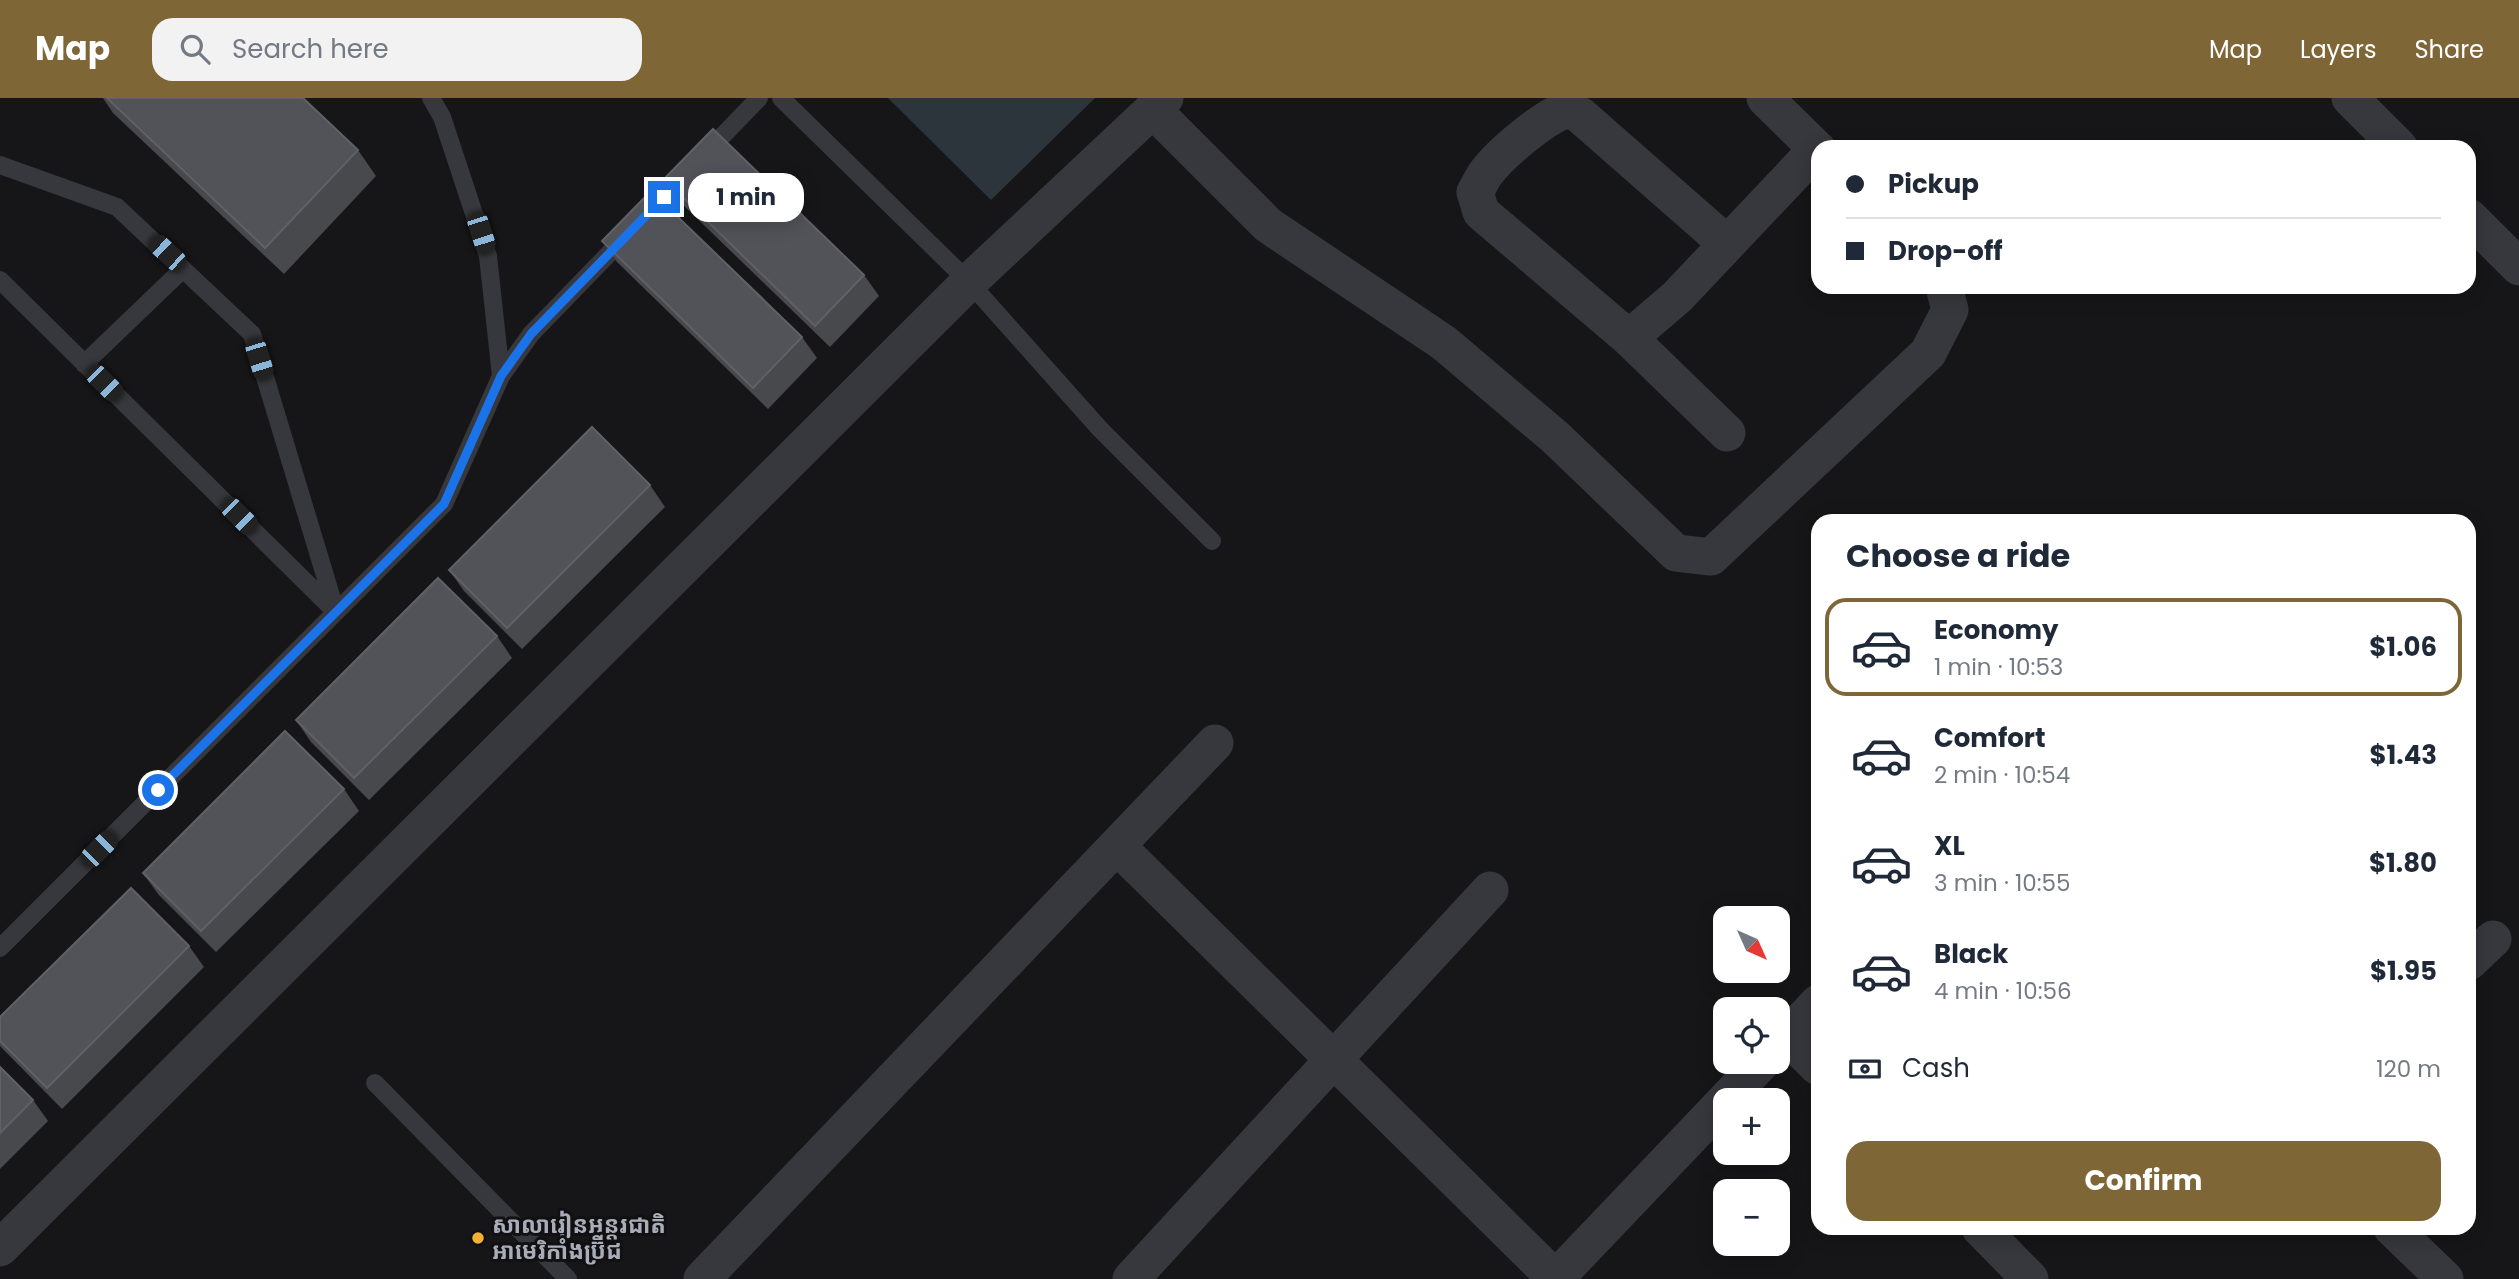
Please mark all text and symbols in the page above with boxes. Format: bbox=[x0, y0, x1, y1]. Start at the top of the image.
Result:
search box bbox=[152, 18, 642, 81]
text: Map bbox=[35, 25, 110, 72]
icon: search bbox=[176, 30, 214, 68]
text: Search here bbox=[232, 31, 389, 67]
text: Map bbox=[2209, 33, 2262, 66]
text: Layers bbox=[2300, 33, 2376, 66]
text: Share bbox=[2414, 33, 2484, 66]
text: Pickup bbox=[1888, 166, 1979, 202]
callout: 1 min bbox=[688, 172, 804, 222]
route end bbox=[648, 181, 680, 213]
text: 1 min bbox=[716, 181, 776, 213]
car bbox=[465, 210, 498, 256]
car bbox=[145, 231, 190, 275]
text: Drop-off bbox=[1888, 233, 2003, 269]
car bbox=[243, 336, 276, 382]
car bbox=[82, 361, 127, 405]
car bbox=[217, 494, 262, 538]
text: Choose a ride bbox=[1846, 533, 2070, 578]
text: Economy bbox=[1934, 612, 2058, 648]
icon: car bbox=[1850, 616, 1913, 679]
text: $1.06 bbox=[2369, 629, 2437, 665]
text: 1 min · 10:53 bbox=[1934, 651, 2063, 683]
text: Comfort bbox=[1934, 720, 2046, 756]
icon: car bbox=[1850, 724, 1913, 787]
text: $1.43 bbox=[2369, 737, 2437, 773]
text: 2 min · 10:54 bbox=[1934, 759, 2070, 791]
route start bbox=[142, 774, 174, 806]
car bbox=[77, 827, 122, 871]
text: XL bbox=[1934, 828, 1965, 864]
icon: car bbox=[1850, 832, 1913, 895]
text: $1.80 bbox=[2369, 845, 2437, 881]
text: 3 min · 10:55 bbox=[1934, 867, 2071, 899]
north arrow bbox=[1713, 906, 1790, 984]
map controls bbox=[1713, 906, 1790, 1256]
text: Black bbox=[1934, 936, 2008, 972]
icon: car bbox=[1850, 940, 1913, 1003]
text: $1.95 bbox=[2370, 953, 2437, 989]
text: 4 min · 10:56 bbox=[1934, 975, 2072, 1007]
button: locate bbox=[1713, 997, 1790, 1074]
icon: cash bbox=[1846, 1050, 1884, 1088]
text: Cash bbox=[1902, 1050, 1970, 1086]
text: 120 m bbox=[2376, 1053, 2441, 1085]
button: + bbox=[1713, 1088, 1790, 1165]
button: Confirm bbox=[1846, 1141, 2441, 1221]
button: − bbox=[1713, 1179, 1790, 1256]
place label: សាលារៀនអន្តរជាតិ អាមេរិកាំងប្រ៊ីជ bbox=[492, 1209, 666, 1267]
marker: សាលារៀនអន្តរជាតិ អាមេរិកាំងប្រ៊ីជ bbox=[470, 1230, 486, 1246]

